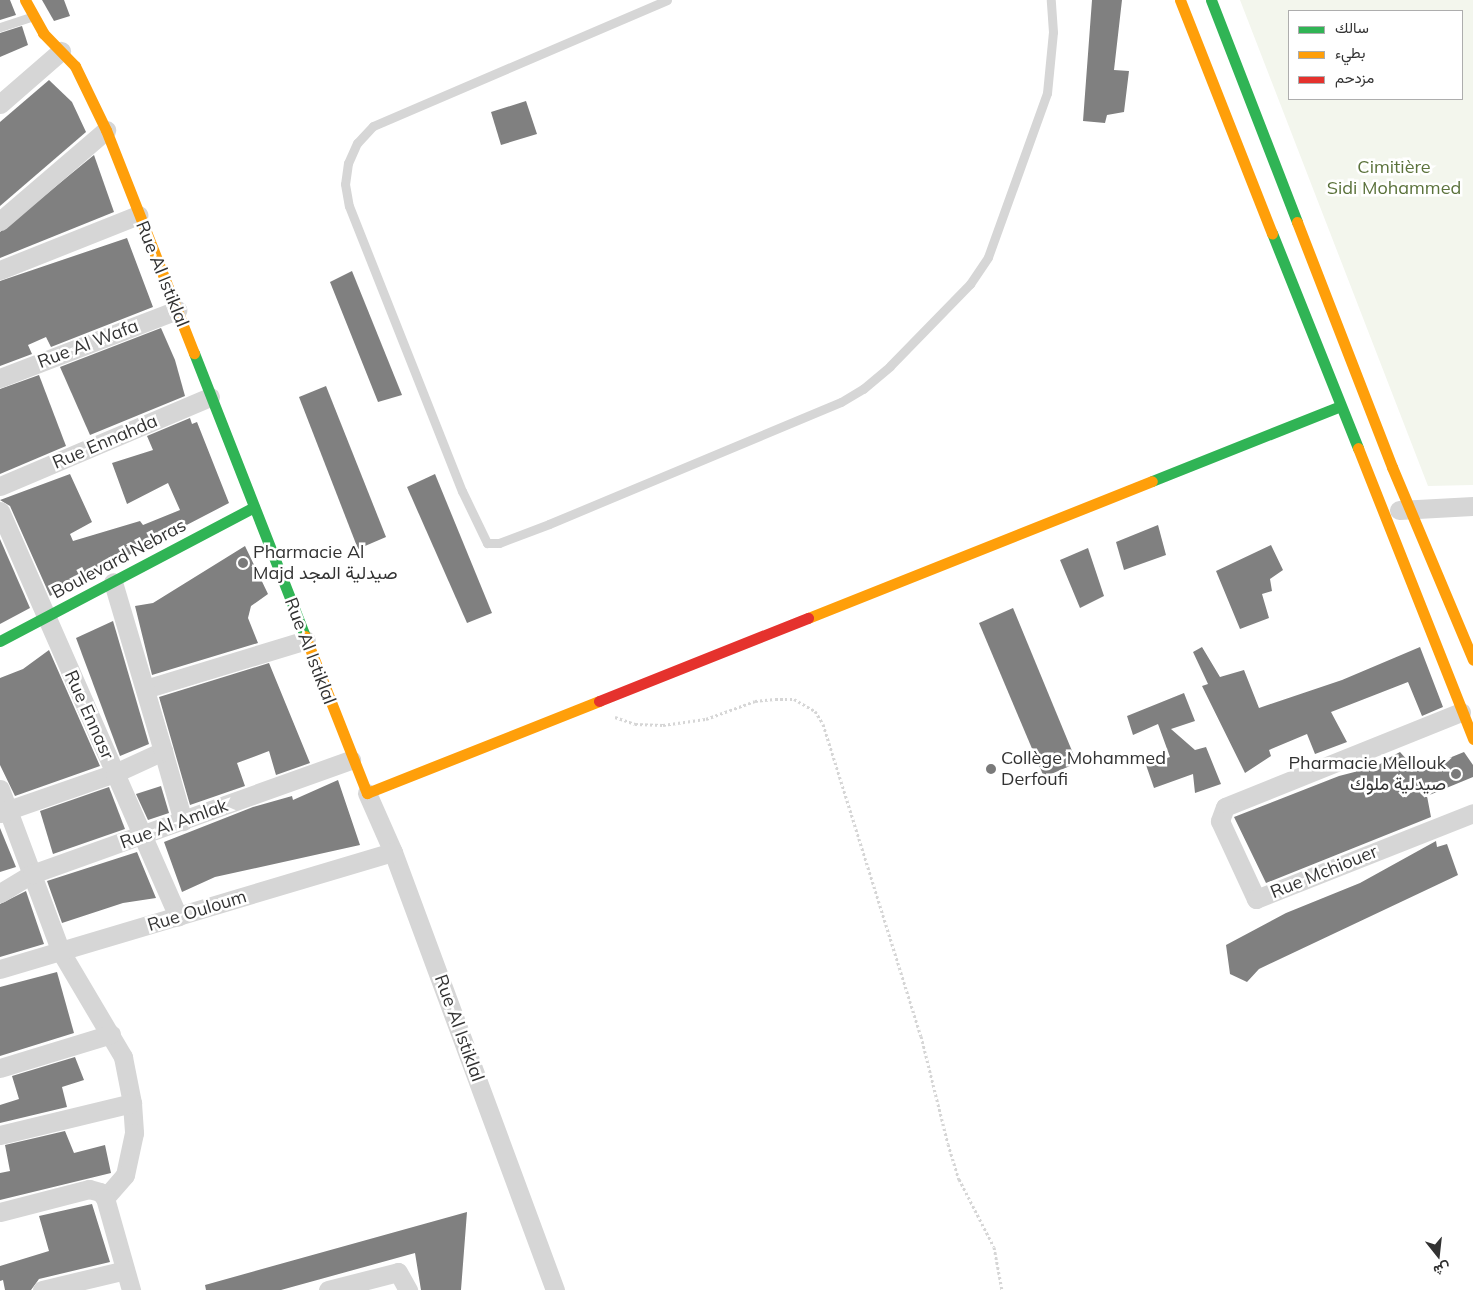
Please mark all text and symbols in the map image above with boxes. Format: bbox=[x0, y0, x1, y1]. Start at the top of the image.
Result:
legend bbox=[1288, 10, 1463, 100]
text: سالك bbox=[1335, 18, 1369, 37]
text: بطيء bbox=[1335, 43, 1365, 62]
text: مزدحم bbox=[1335, 68, 1374, 87]
park label: Cimitière Sidi Mohammed bbox=[1327, 157, 1461, 200]
street label: Rue Al Istiklal bbox=[131, 218, 193, 330]
street label: Rue Al Wafa bbox=[35, 315, 141, 373]
street label: Rue Ennahda bbox=[49, 410, 161, 474]
street label: Boulevard Nebras bbox=[48, 514, 190, 604]
place label: Pharmacie Al Majd صيدلية المجد bbox=[253, 542, 397, 584]
marker: Pharmacie Al Majd صيدلية المجد bbox=[237, 557, 249, 569]
street label: Rue Al Istiklal bbox=[280, 595, 340, 707]
street label: Rue Ennasr bbox=[60, 667, 118, 763]
place label: Collège Mohammed Derfoufi bbox=[1001, 748, 1166, 791]
place label: Pharmacie Mellouk صيدلية ملوك bbox=[1288, 753, 1446, 796]
marker: Collège Mohammed Derfoufi bbox=[985, 763, 997, 775]
marker: Pharmacie Mellouk صيدلية ملوك bbox=[1450, 768, 1462, 780]
street label: Rue Al Amlak bbox=[117, 795, 231, 853]
street label: Rue Mchiouer bbox=[1267, 841, 1381, 903]
street label: Rue Ouloum bbox=[145, 886, 249, 936]
street label: Rue Al Istiklal bbox=[430, 972, 488, 1084]
north arrow bbox=[1413, 1230, 1463, 1280]
text: ش bbox=[1432, 1258, 1453, 1280]

